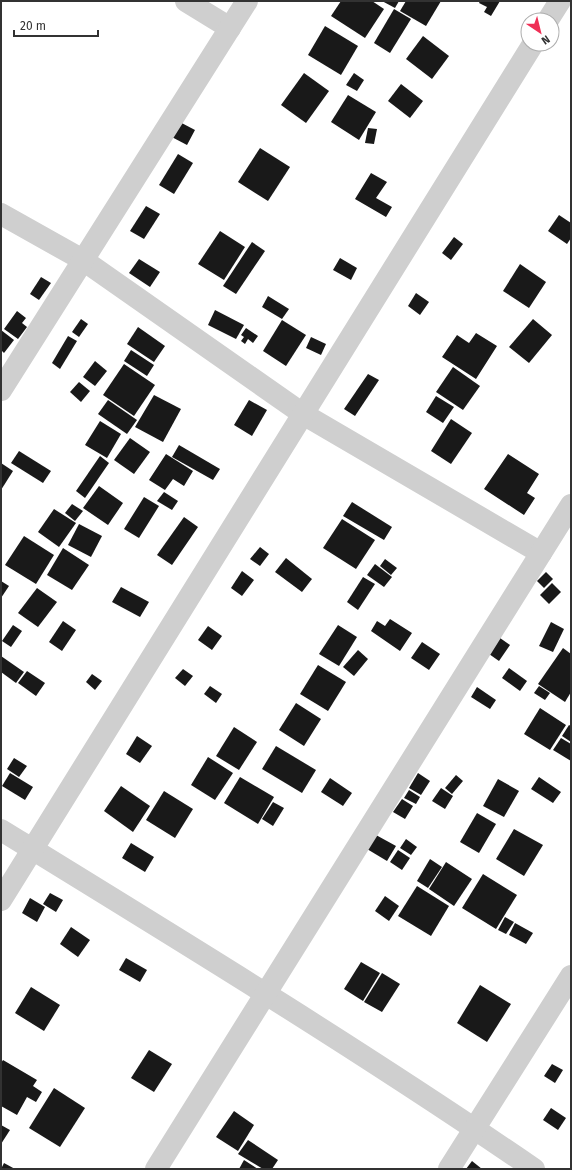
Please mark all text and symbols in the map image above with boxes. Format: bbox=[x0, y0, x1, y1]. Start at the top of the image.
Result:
scale bar bbox=[14, 12, 98, 38]
north arrow bbox=[520, 12, 560, 52]
text: 20 m bbox=[20, 19, 46, 33]
text: N bbox=[539, 32, 552, 47]

